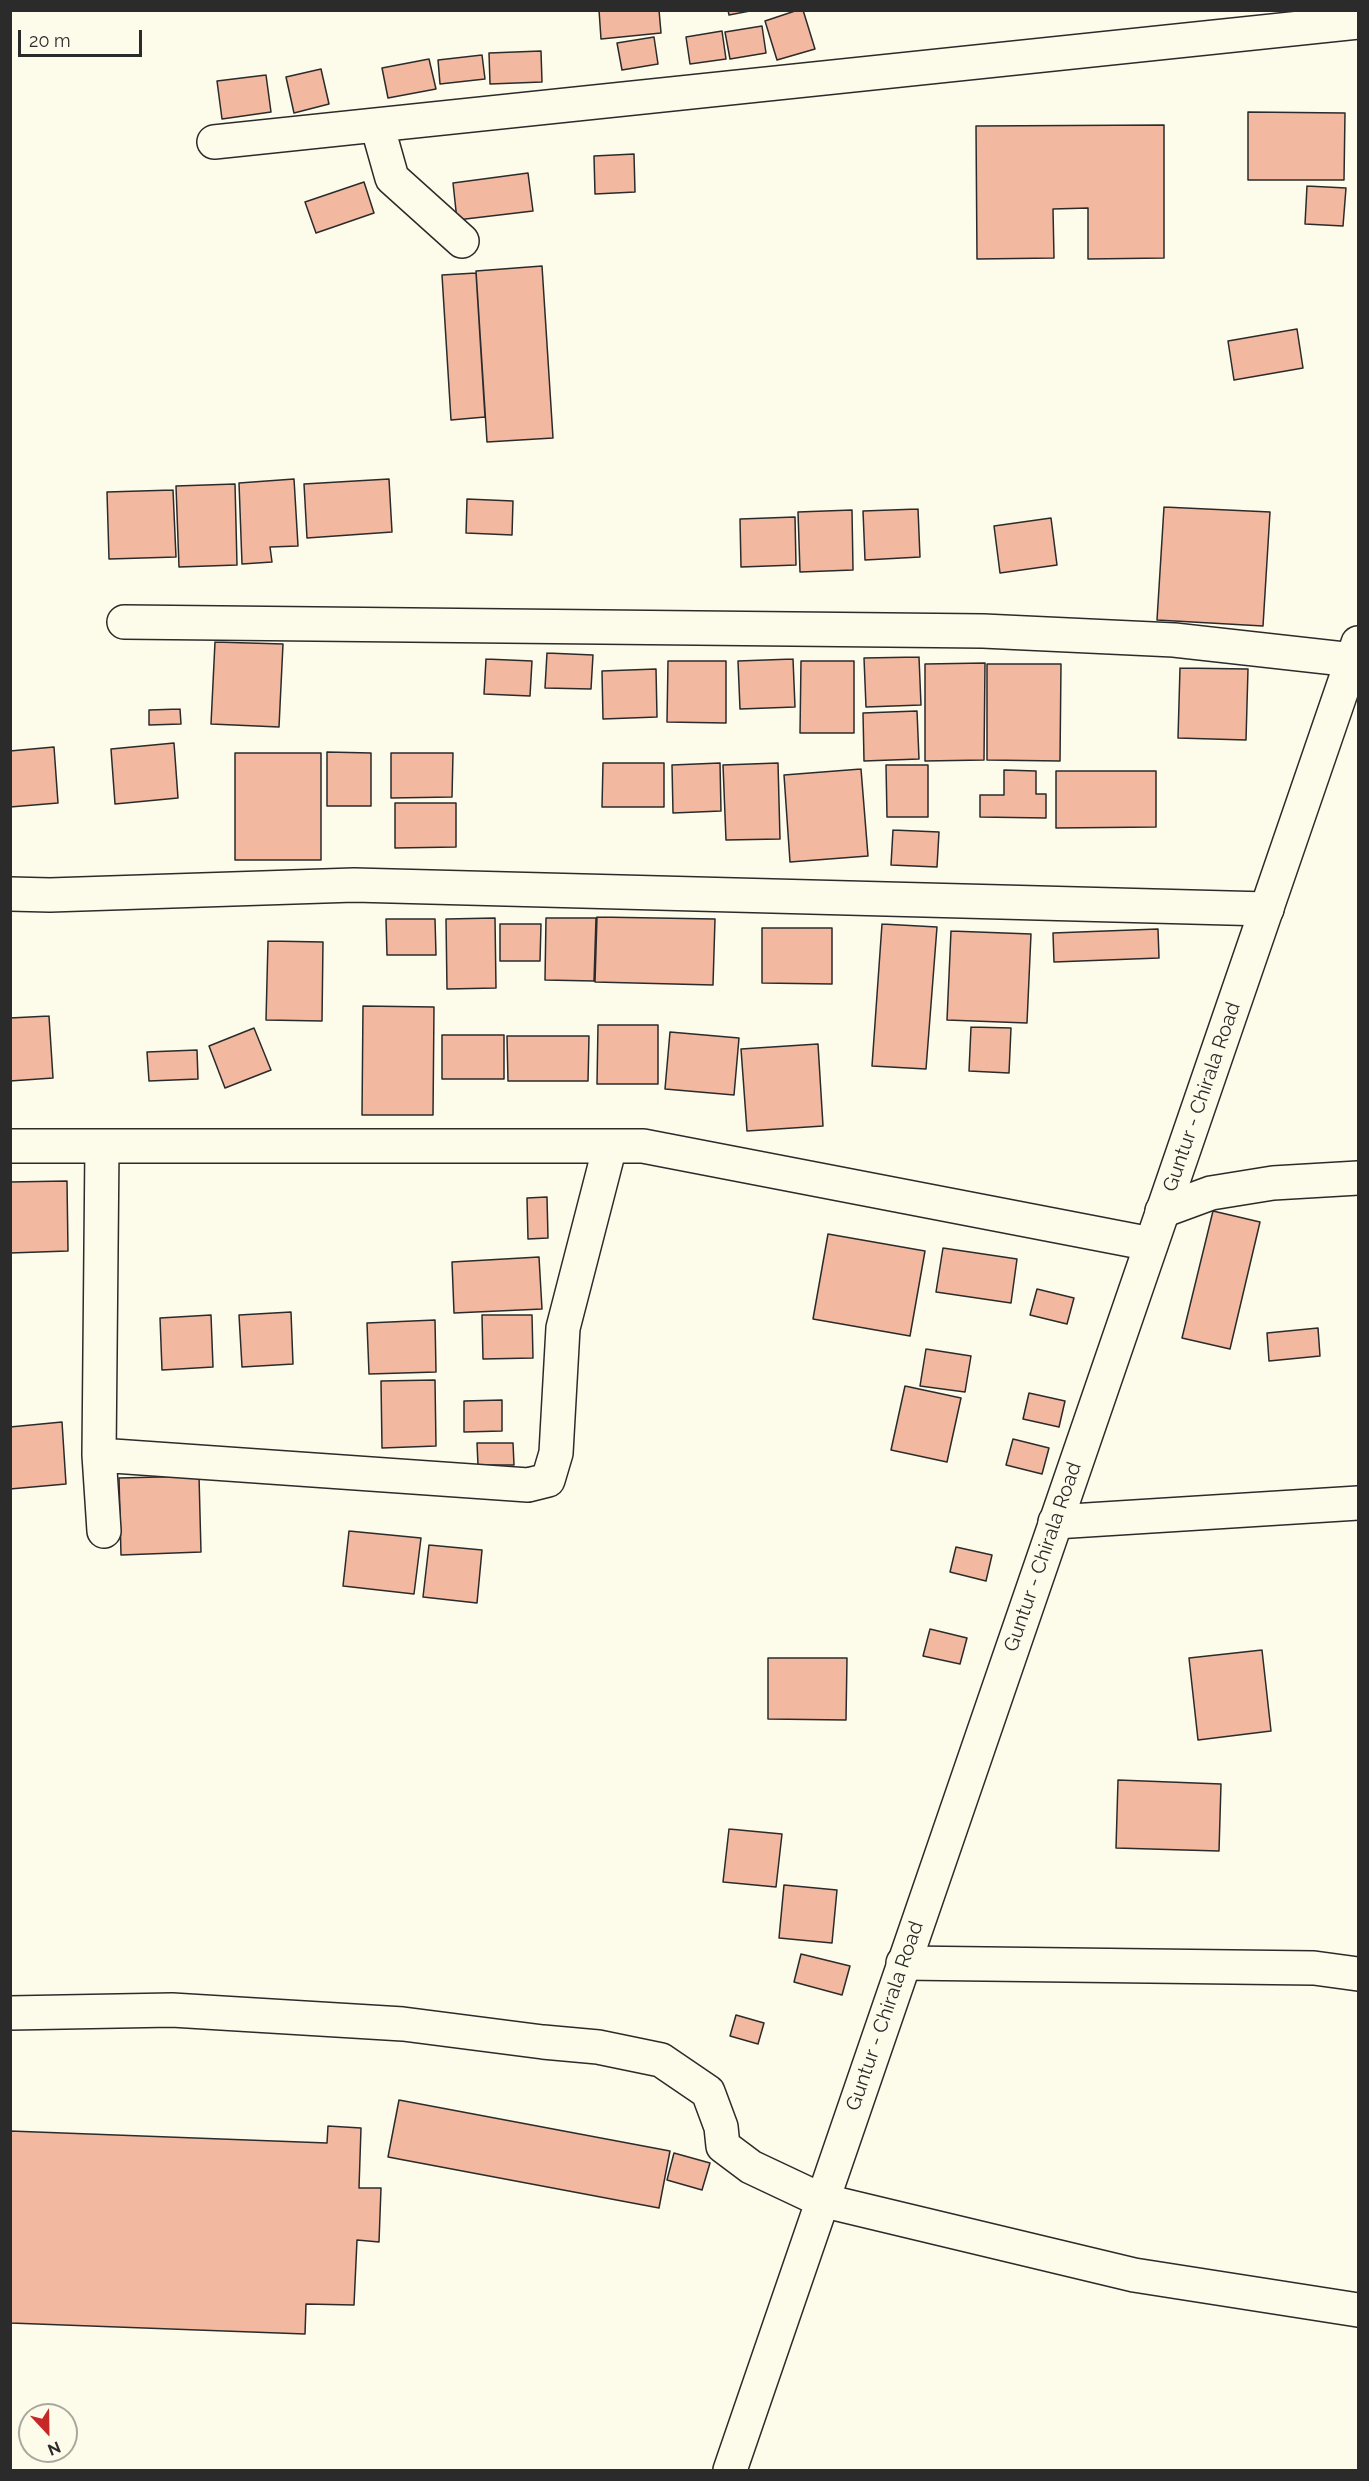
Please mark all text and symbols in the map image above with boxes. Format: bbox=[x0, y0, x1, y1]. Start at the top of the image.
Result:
scale bar bbox=[21, 18, 146, 56]
text: 20 m bbox=[29, 30, 71, 51]
street label: Guntur - Chirala Road bbox=[1158, 999, 1246, 1195]
street label: Guntur - Chirala Road bbox=[999, 1459, 1087, 1655]
street label: Guntur - Chirala Road bbox=[841, 1918, 929, 2114]
north arrow bbox=[18, 2403, 78, 2463]
text: N bbox=[45, 2437, 63, 2459]

